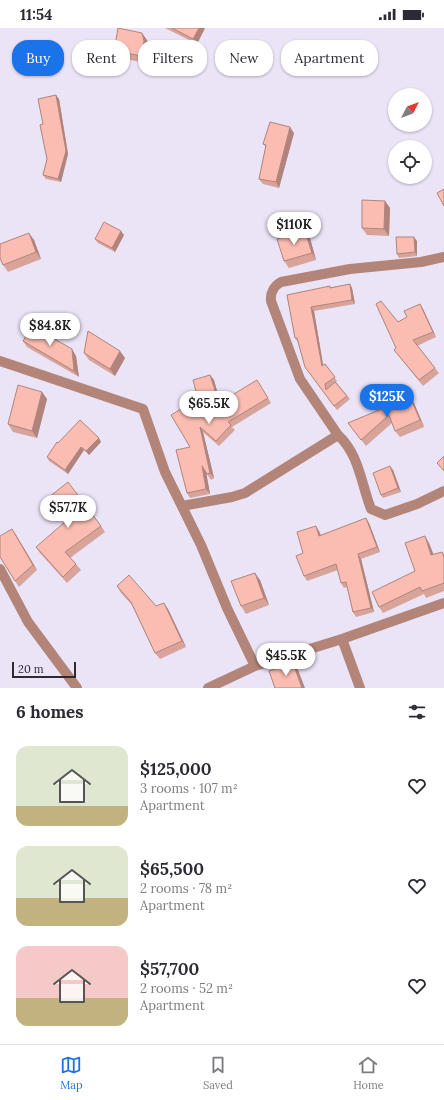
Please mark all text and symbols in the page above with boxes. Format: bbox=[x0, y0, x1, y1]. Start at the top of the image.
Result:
text: 11:54 bbox=[20, 5, 52, 24]
chip: Buy bbox=[12, 40, 64, 76]
chip: Rent bbox=[72, 40, 130, 76]
chip: Filters bbox=[138, 40, 207, 76]
chip: New bbox=[215, 40, 273, 76]
chip: Apartment bbox=[281, 40, 378, 76]
north arrow bbox=[388, 88, 432, 132]
map controls bbox=[388, 88, 432, 184]
button: locate bbox=[388, 140, 432, 184]
pin: $110K bbox=[266, 212, 322, 246]
text: $110K bbox=[276, 216, 312, 233]
pin: $84.8K bbox=[17, 313, 83, 347]
text: $84.8K bbox=[29, 317, 71, 334]
pin: $125K bbox=[359, 384, 415, 418]
text: $125K bbox=[369, 388, 405, 405]
pin: $65.5K bbox=[176, 391, 242, 425]
text: $65.5K bbox=[188, 395, 230, 412]
pin: $57.7K bbox=[35, 495, 101, 529]
text: $57.7K bbox=[49, 499, 87, 516]
pin: $45.5K bbox=[253, 643, 319, 677]
text: $45.5K bbox=[265, 647, 307, 664]
scale bar bbox=[12, 660, 76, 679]
text: 20 m bbox=[18, 662, 43, 676]
text: 6 homes bbox=[16, 701, 83, 723]
icon: filters bbox=[406, 701, 428, 723]
text: $125,000 bbox=[140, 758, 212, 780]
icon: home bbox=[48, 762, 96, 810]
icon: heart bbox=[406, 775, 428, 797]
text: 3 rooms · 107 m² bbox=[140, 780, 238, 797]
text: Apartment bbox=[140, 797, 205, 814]
text: $65,500 bbox=[140, 858, 204, 880]
icon: home bbox=[48, 862, 96, 910]
icon: heart bbox=[406, 875, 428, 897]
text: 2 rooms · 78 m² bbox=[140, 880, 232, 897]
text: Apartment bbox=[140, 897, 205, 914]
text: $57,700 bbox=[140, 958, 199, 980]
icon: home bbox=[48, 962, 96, 1010]
icon: heart bbox=[406, 975, 428, 997]
text: 2 rooms · 52 m² bbox=[140, 980, 233, 997]
text: Apartment bbox=[140, 997, 205, 1014]
tab: Map bbox=[60, 1054, 83, 1092]
tab: Saved bbox=[203, 1054, 233, 1092]
tab: Home bbox=[353, 1054, 384, 1092]

